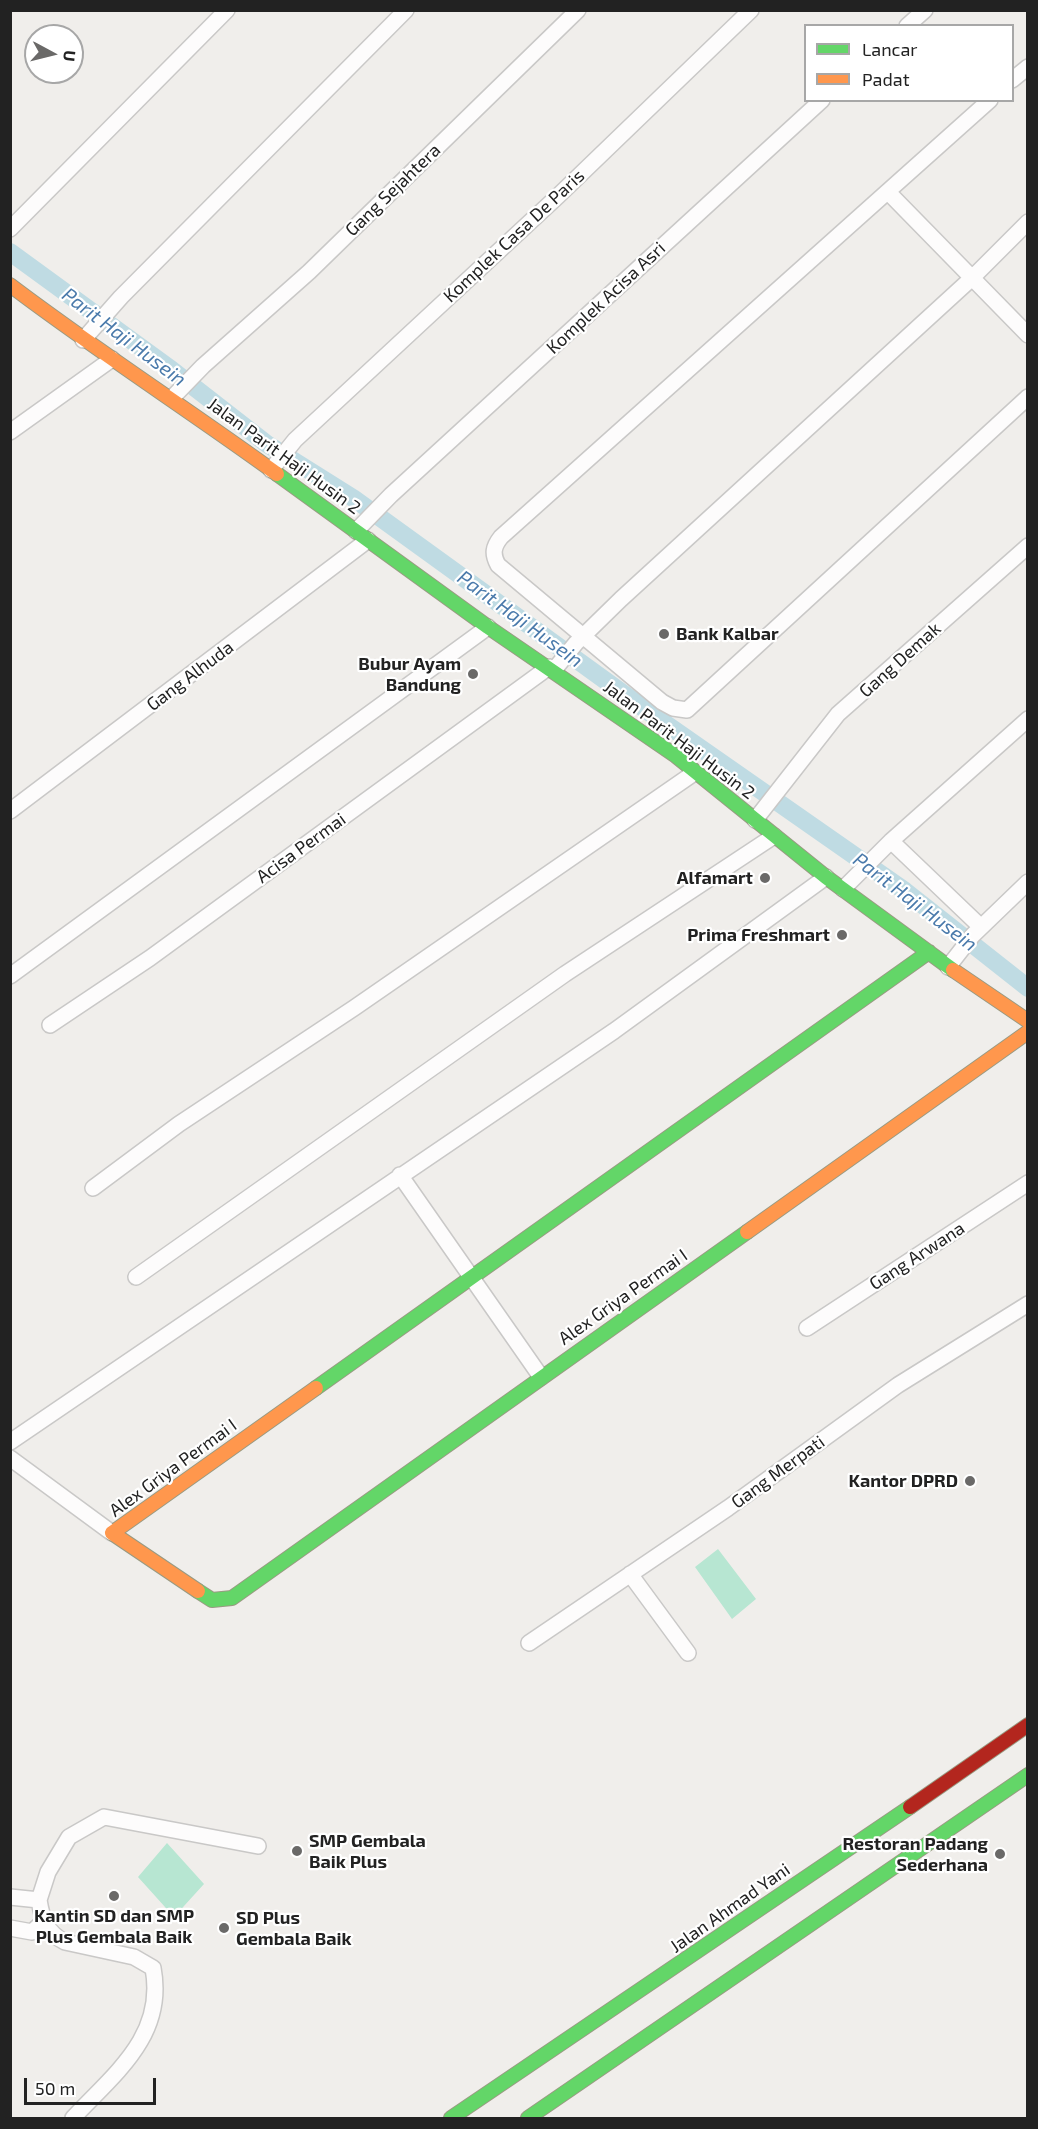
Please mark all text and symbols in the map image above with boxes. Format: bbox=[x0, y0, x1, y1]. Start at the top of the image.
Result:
north arrow bbox=[24, 24, 84, 84]
legend bbox=[804, 24, 1014, 102]
text: Lancar bbox=[862, 38, 918, 60]
text: U bbox=[60, 49, 80, 63]
text: Padat bbox=[862, 68, 909, 90]
street label: Gang Sejahtera bbox=[341, 139, 445, 241]
street label: Komplek Casa De Paris bbox=[439, 165, 589, 307]
street label: Komplek Acisa Asri bbox=[542, 237, 670, 359]
water label: Parit Haji Husein bbox=[57, 283, 191, 391]
street label: Jalan Parit Haji Husin 2 bbox=[203, 393, 365, 519]
water label: Parit Haji Husein bbox=[453, 565, 587, 673]
street label: Gang Demak bbox=[855, 618, 945, 702]
place label: Bank Kalbar bbox=[676, 623, 779, 645]
marker: Bank Kalbar bbox=[657, 627, 671, 641]
street label: Gang Alhuda bbox=[142, 636, 238, 716]
place label: Bubur Ayam Bandung bbox=[358, 653, 461, 696]
marker: Bubur Ayam Bandung bbox=[466, 667, 480, 681]
street label: Jalan Parit Haji Husin 2 bbox=[599, 676, 759, 804]
street label: Acisa Permai bbox=[252, 808, 350, 888]
water label: Parit Haji Husein bbox=[848, 848, 982, 956]
place label: Alfamart bbox=[677, 867, 753, 889]
marker: Alfamart bbox=[758, 871, 772, 885]
place label: Prima Freshmart bbox=[687, 924, 830, 946]
marker: Prima Freshmart bbox=[835, 928, 849, 942]
street label: Gang Arwana bbox=[865, 1217, 969, 1295]
street label: Alex Griya Permai I bbox=[554, 1244, 692, 1350]
street label: Alex Griya Permai I bbox=[105, 1415, 241, 1521]
street label: Gang Merpati bbox=[727, 1431, 829, 1513]
place label: Kantor DPRD bbox=[849, 1470, 958, 1492]
marker: Kantor DPRD bbox=[963, 1474, 977, 1488]
place label: SMP Gembala Baik Plus bbox=[309, 1830, 426, 1872]
place label: Restoran Padang Sederhana bbox=[843, 1833, 988, 1876]
marker: SMP Gembala Baik Plus bbox=[290, 1844, 304, 1858]
marker: Restoran Padang Sederhana bbox=[993, 1847, 1007, 1861]
street label: Jalan Ahmad Yani bbox=[666, 1859, 794, 1957]
marker: Kantin SD dan SMP Plus Gembala Baik bbox=[107, 1889, 121, 1903]
place label: Kantin SD dan SMP Plus Gembala Baik bbox=[34, 1905, 194, 1948]
place label: SD Plus Gembala Baik bbox=[236, 1907, 351, 1950]
marker: SD Plus Gembala Baik bbox=[217, 1921, 231, 1935]
scale bar bbox=[27, 2066, 159, 2104]
text: 50 m bbox=[35, 2077, 75, 2099]

